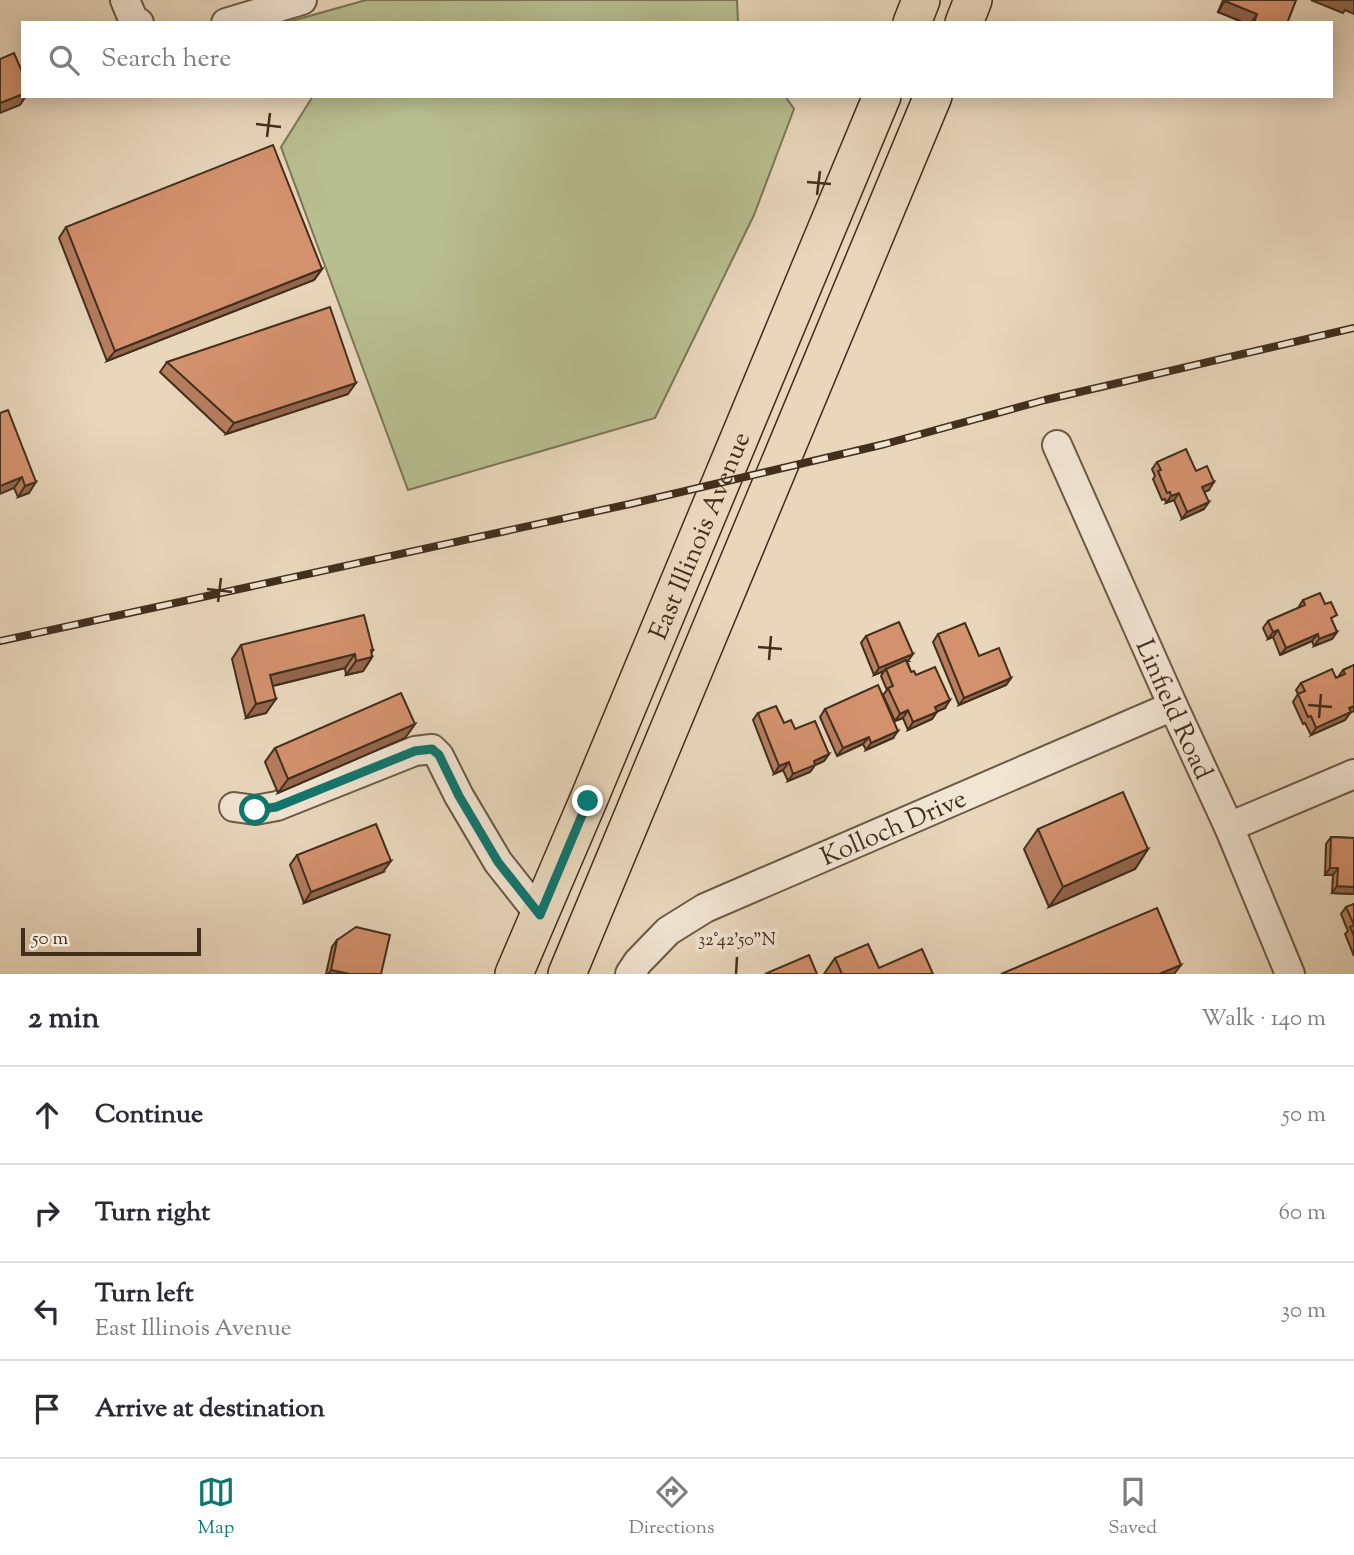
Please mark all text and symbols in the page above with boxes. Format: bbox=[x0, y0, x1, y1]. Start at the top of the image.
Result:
search box bbox=[21, 21, 1333, 98]
icon: search bbox=[45, 41, 83, 79]
text: Search here bbox=[101, 41, 231, 78]
street label: East Illinois Avenue bbox=[641, 427, 761, 646]
street label: Linfield Road bbox=[1125, 634, 1221, 786]
street label: Kolloch Drive bbox=[815, 781, 973, 877]
route end bbox=[572, 785, 603, 816]
route start bbox=[239, 794, 270, 825]
scale bar bbox=[21, 925, 201, 957]
text: 50 m bbox=[32, 926, 68, 953]
text: 32°42'50"N bbox=[698, 928, 776, 954]
text: 2 min bbox=[28, 998, 100, 1041]
text: Walk · 140 m bbox=[1201, 1003, 1326, 1036]
icon: ahead bbox=[28, 1096, 66, 1134]
text: Continue bbox=[95, 1097, 203, 1134]
text: 50 m bbox=[1282, 1099, 1326, 1132]
icon: right bbox=[28, 1194, 66, 1232]
text: Turn right bbox=[95, 1195, 210, 1232]
text: 60 m bbox=[1278, 1197, 1326, 1230]
text: Turn left bbox=[95, 1276, 194, 1313]
icon: left bbox=[28, 1292, 66, 1330]
text: 30 m bbox=[1281, 1295, 1326, 1328]
text: East Illinois Avenue bbox=[95, 1313, 291, 1346]
icon: arrive bbox=[28, 1390, 66, 1428]
text: Arrive at destination bbox=[95, 1391, 325, 1428]
tab: Map bbox=[197, 1473, 235, 1542]
tab: Directions bbox=[629, 1473, 714, 1542]
tab: Saved bbox=[1108, 1473, 1157, 1542]

